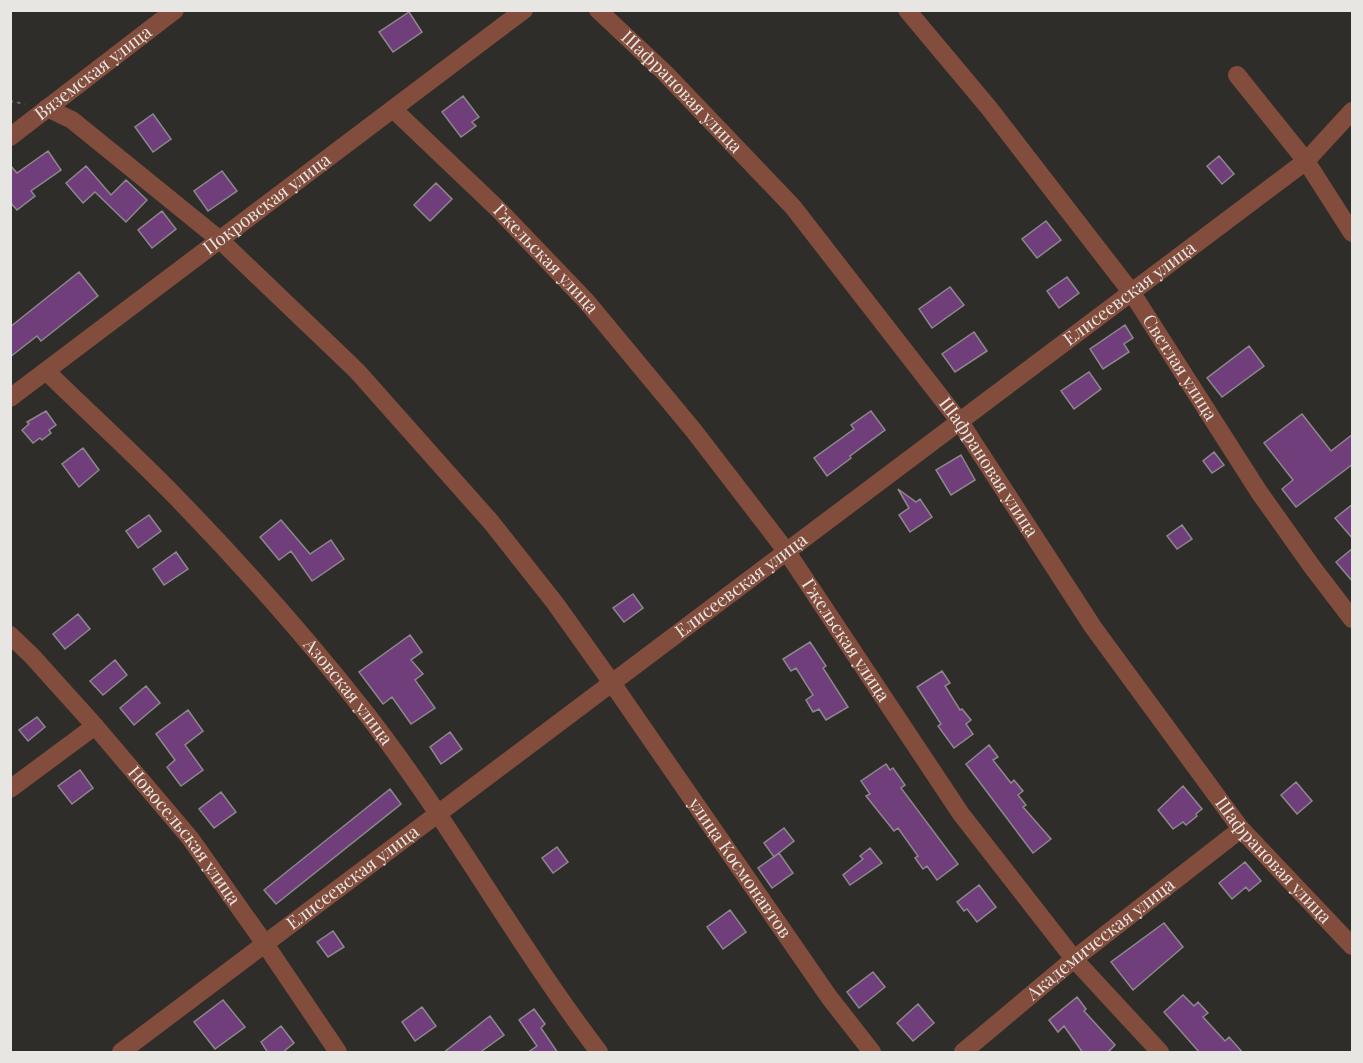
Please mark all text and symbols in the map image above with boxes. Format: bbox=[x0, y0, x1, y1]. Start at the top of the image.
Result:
street label: Вяземская улица bbox=[29, 19, 156, 125]
street label: Шафрановая улица bbox=[616, 25, 748, 158]
street label: Покровская улица bbox=[198, 147, 335, 259]
street label: Гжельская улица bbox=[488, 198, 605, 318]
street label: Елисеевская улица bbox=[1058, 235, 1200, 350]
street label: Светлая улица bbox=[1138, 309, 1223, 425]
street label: Шафрановая улица bbox=[934, 392, 1044, 541]
street label: Елисеевская улица bbox=[669, 527, 812, 643]
street label: Гжельская улица bbox=[797, 574, 896, 706]
street label: Азовская улица bbox=[298, 632, 399, 749]
street label: Новосельская улица bbox=[123, 760, 247, 910]
street label: улица Космонавтов bbox=[683, 792, 798, 943]
street label: Шафрановая улица bbox=[1210, 792, 1337, 928]
street label: Елисеевская улица bbox=[281, 819, 423, 935]
street label: Академическая улица bbox=[1020, 872, 1179, 1006]

